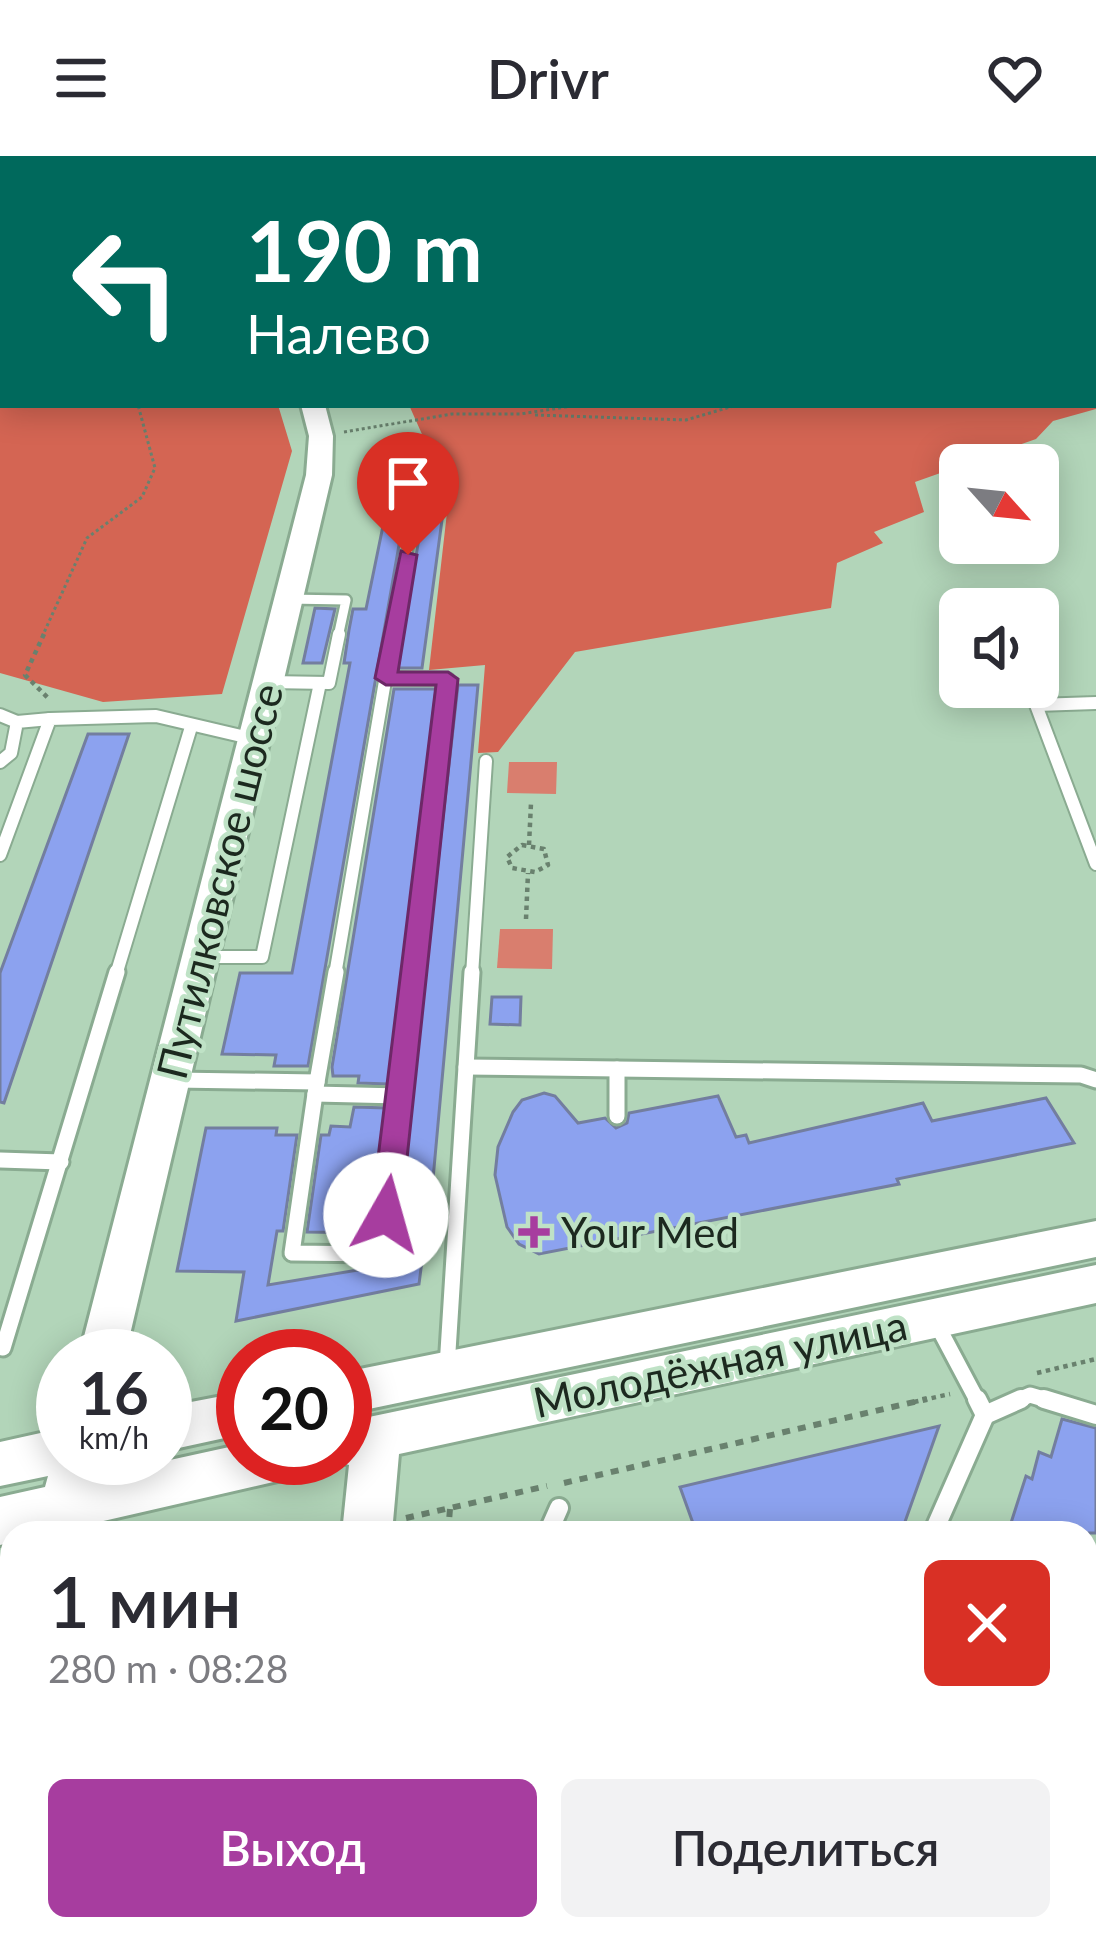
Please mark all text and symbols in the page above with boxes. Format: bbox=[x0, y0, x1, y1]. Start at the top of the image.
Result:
icon: menu bbox=[48, 45, 114, 111]
icon: heart bbox=[982, 45, 1048, 111]
text: Drivr bbox=[487, 46, 609, 111]
text: 190 m bbox=[246, 199, 483, 300]
icon: left bbox=[48, 204, 204, 360]
text: Налево bbox=[246, 301, 431, 366]
pin bbox=[357, 432, 459, 555]
north arrow bbox=[939, 444, 1059, 564]
map controls bbox=[939, 444, 1059, 708]
icon: arrive bbox=[375, 450, 441, 516]
button: sound bbox=[939, 588, 1059, 708]
street label: Путилковское шоссе bbox=[146, 678, 292, 1084]
position arrow bbox=[323, 1152, 449, 1278]
place label: Your Med bbox=[561, 1207, 739, 1257]
marker: Your Med bbox=[518, 1216, 550, 1248]
street label: Молодёжная улица bbox=[529, 1299, 911, 1427]
speed limit sign: 20 bbox=[216, 1329, 372, 1485]
text: 16 bbox=[79, 1356, 149, 1428]
text: km/h bbox=[79, 1419, 149, 1455]
text: 1 мин bbox=[48, 1557, 241, 1643]
button: close bbox=[924, 1560, 1050, 1686]
text: 280 m · 08:28 bbox=[48, 1645, 288, 1691]
button: Выход bbox=[48, 1779, 537, 1917]
button: Поделиться bbox=[561, 1779, 1050, 1917]

